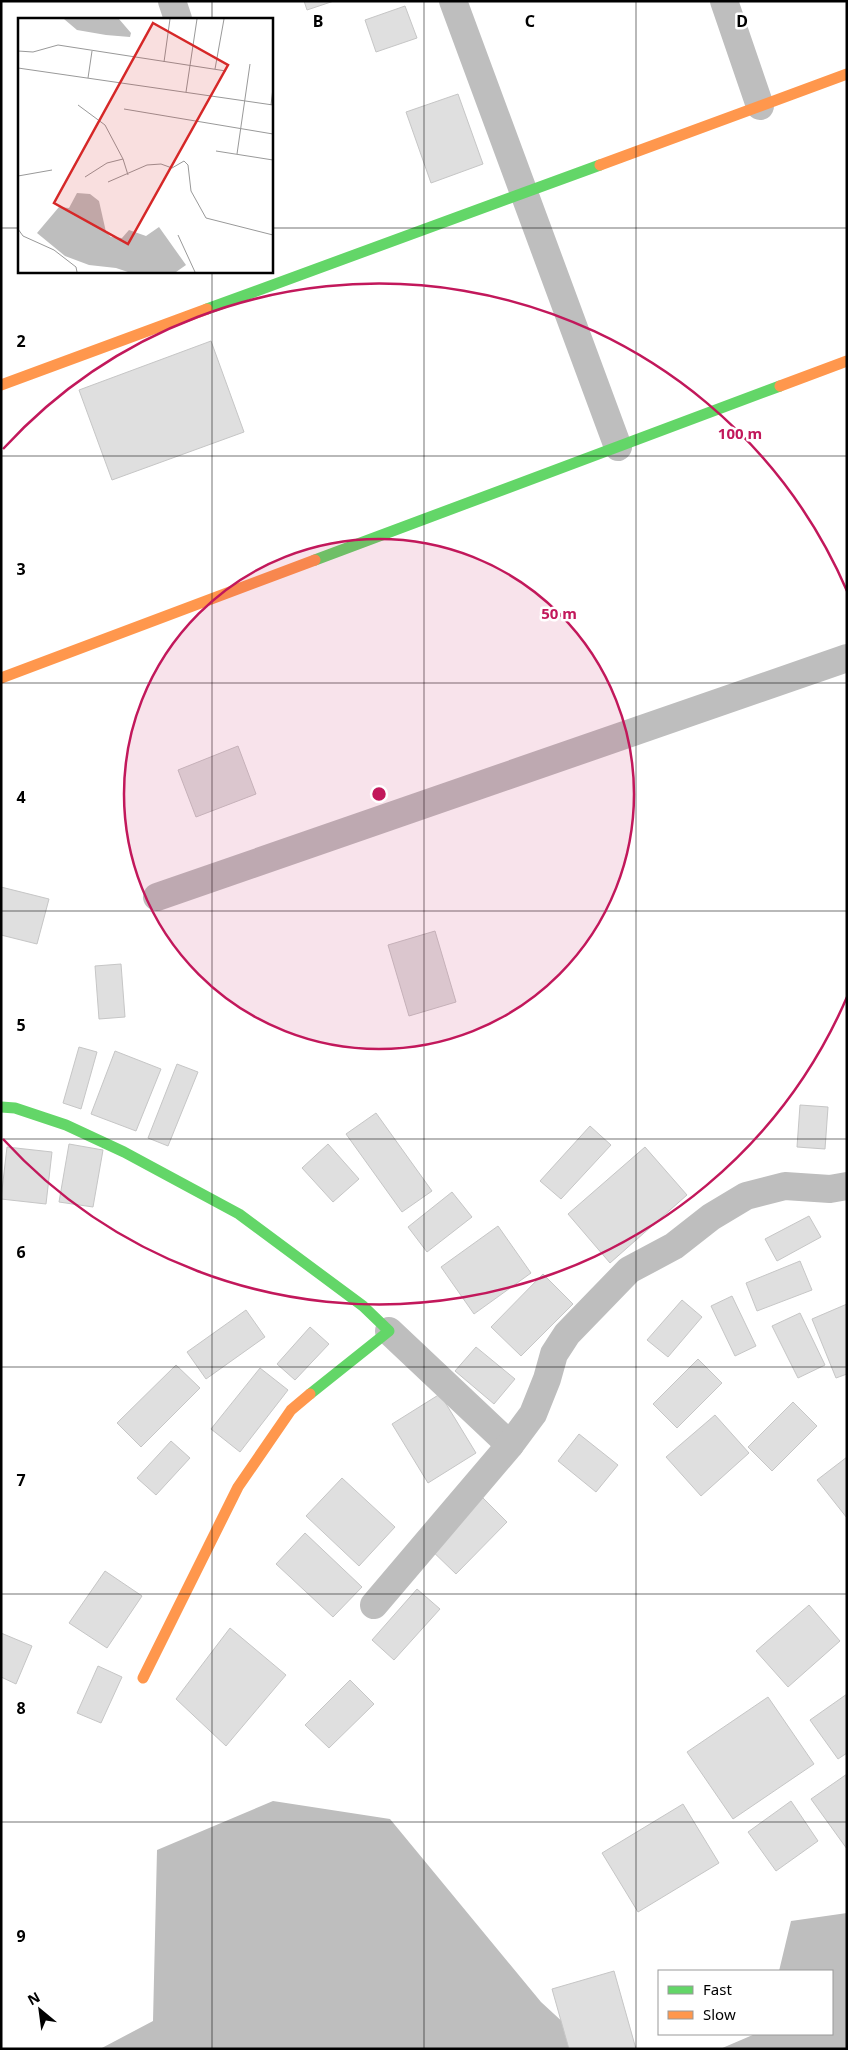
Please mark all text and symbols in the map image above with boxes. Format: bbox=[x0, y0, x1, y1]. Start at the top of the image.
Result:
text: B bbox=[313, 10, 323, 32]
text: C bbox=[525, 10, 535, 32]
text: D bbox=[736, 10, 748, 32]
inset map bbox=[18, 18, 272, 272]
text: 2 bbox=[16, 330, 26, 352]
text: 100 m bbox=[718, 423, 762, 443]
text: 3 bbox=[16, 558, 26, 580]
text: 50 m bbox=[541, 603, 577, 623]
centre of rings bbox=[370, 785, 388, 803]
text: 4 bbox=[16, 786, 26, 808]
text: 5 bbox=[16, 1014, 26, 1036]
text: 6 bbox=[16, 1241, 26, 1263]
text: 7 bbox=[16, 1469, 26, 1491]
text: 8 bbox=[16, 1697, 26, 1719]
text: 9 bbox=[16, 1925, 26, 1947]
legend bbox=[658, 1970, 833, 2035]
text: Fast bbox=[703, 1979, 732, 1999]
north arrow bbox=[15, 1985, 65, 2035]
text: N bbox=[24, 1987, 43, 2009]
text: Slow bbox=[703, 2004, 736, 2024]

